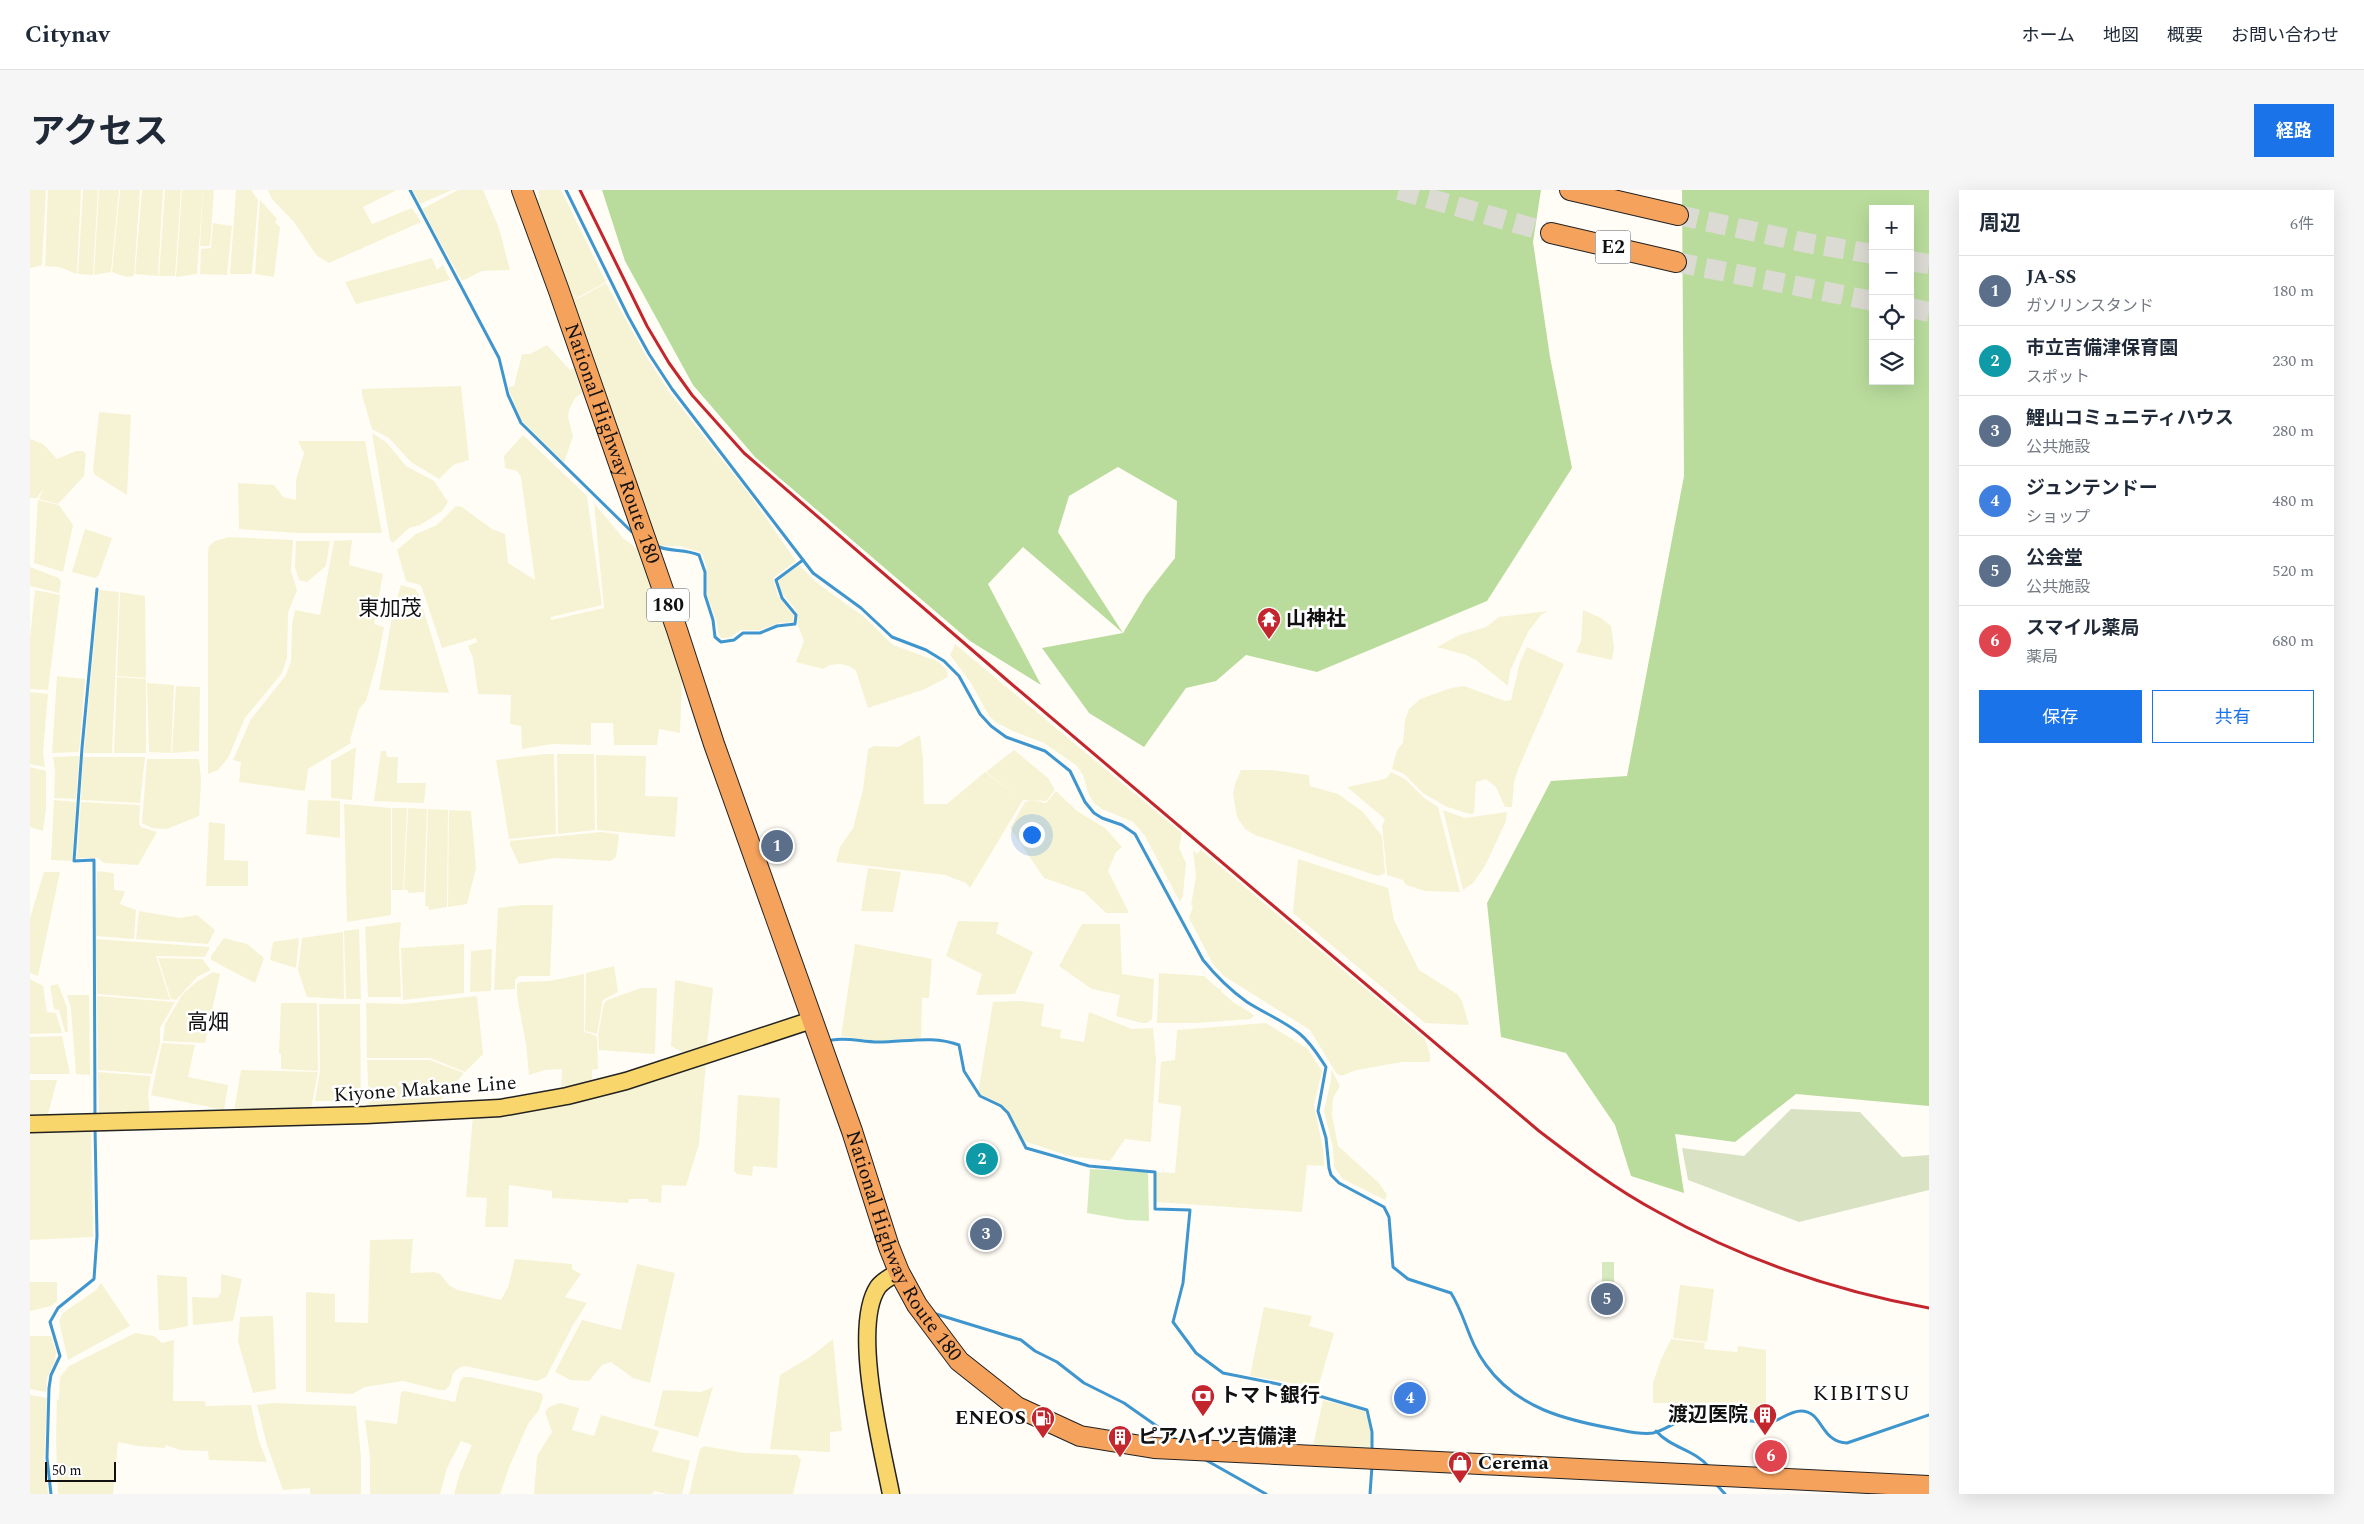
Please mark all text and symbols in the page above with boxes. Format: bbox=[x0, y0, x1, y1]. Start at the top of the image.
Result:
text: Citynav bbox=[25, 17, 110, 53]
text: ホーム bbox=[2022, 22, 2075, 49]
text: 地図 bbox=[2103, 22, 2139, 49]
text: 概要 bbox=[2167, 22, 2203, 49]
text: お問い合わせ bbox=[2231, 22, 2339, 49]
button: 経路 bbox=[2254, 104, 2334, 157]
text: アクセス bbox=[30, 106, 168, 159]
map controls bbox=[1869, 205, 1914, 385]
button: + bbox=[1869, 205, 1914, 250]
text: 周辺 bbox=[1979, 208, 2021, 240]
text: 6件 bbox=[2290, 212, 2314, 236]
road number: E2 bbox=[1596, 231, 1630, 264]
button: − bbox=[1869, 250, 1914, 295]
text: JA-SS bbox=[2026, 263, 2076, 292]
text: 1 bbox=[1991, 279, 1999, 303]
text: 180 m bbox=[2272, 279, 2314, 303]
text: ガソリンスタンド bbox=[2026, 294, 2154, 318]
button: locate bbox=[1869, 295, 1914, 340]
street label: National Highway Route 180 bbox=[556, 319, 668, 568]
text: 市立吉備津保育園 bbox=[2026, 334, 2178, 363]
button: layers bbox=[1869, 340, 1914, 385]
text: 2 bbox=[1991, 349, 1999, 373]
text: 230 m bbox=[2272, 349, 2314, 373]
text: スポット bbox=[2026, 365, 2090, 389]
text: 鯉山コミュニティハウス bbox=[2026, 404, 2234, 433]
text: 3 bbox=[1991, 419, 1999, 443]
text: 280 m bbox=[2272, 419, 2314, 443]
text: 公共施設 bbox=[2026, 435, 2090, 459]
text: ジュンテンドー bbox=[2026, 474, 2158, 503]
text: 4 bbox=[1991, 489, 1999, 513]
text: 480 m bbox=[2272, 489, 2314, 513]
text: ショップ bbox=[2026, 505, 2090, 529]
text: 公会堂 bbox=[2026, 544, 2083, 573]
text: 5 bbox=[1991, 559, 1999, 583]
text: 520 m bbox=[2272, 559, 2314, 583]
text: 公共施設 bbox=[2026, 575, 2090, 599]
road number: 180 bbox=[647, 588, 689, 622]
district label: 東加茂 bbox=[359, 593, 422, 625]
place label: 山神社 bbox=[1286, 604, 1346, 634]
temple icon: 山神社 bbox=[1256, 606, 1282, 640]
text: スマイル薬局 bbox=[2026, 614, 2139, 643]
text: 6 bbox=[1991, 629, 1999, 653]
text: 680 m bbox=[2272, 629, 2314, 653]
text: 薬局 bbox=[2026, 645, 2058, 669]
button: 保存 bbox=[1979, 690, 2142, 743]
button: 共有 bbox=[2152, 690, 2314, 743]
your location bbox=[1019, 822, 1045, 848]
pin: 1 bbox=[761, 827, 793, 865]
district label: 高畑 bbox=[187, 1007, 229, 1039]
street label: Kiyone Makane Line bbox=[333, 1068, 517, 1110]
street label: National Highway Route 180 bbox=[838, 1127, 969, 1368]
pin: 2 bbox=[966, 1140, 998, 1178]
pin: 3 bbox=[970, 1215, 1002, 1253]
pin: 5 bbox=[1591, 1280, 1623, 1318]
district label: KIBITSU bbox=[1813, 1377, 1911, 1410]
pin: 4 bbox=[1394, 1379, 1426, 1417]
place label: トマト銀行 bbox=[1220, 1381, 1320, 1411]
bank icon: トマト銀行 bbox=[1190, 1383, 1216, 1417]
place label: 渡辺医院 bbox=[1668, 1400, 1748, 1430]
building icon: 渡辺医院 bbox=[1752, 1402, 1778, 1436]
place label: ENEOS bbox=[955, 1403, 1026, 1433]
fuel station icon: ENEOS bbox=[1030, 1405, 1056, 1439]
place label: ピアハイツ吉備津 bbox=[1138, 1422, 1297, 1452]
building icon: ピアハイツ吉備津 bbox=[1107, 1424, 1133, 1458]
pin: 6 bbox=[1755, 1437, 1787, 1475]
place label: Cerema bbox=[1478, 1448, 1550, 1478]
shop icon: Cerema bbox=[1447, 1450, 1473, 1484]
scale bar bbox=[45, 1459, 116, 1482]
text: 50 m bbox=[52, 1460, 82, 1481]

